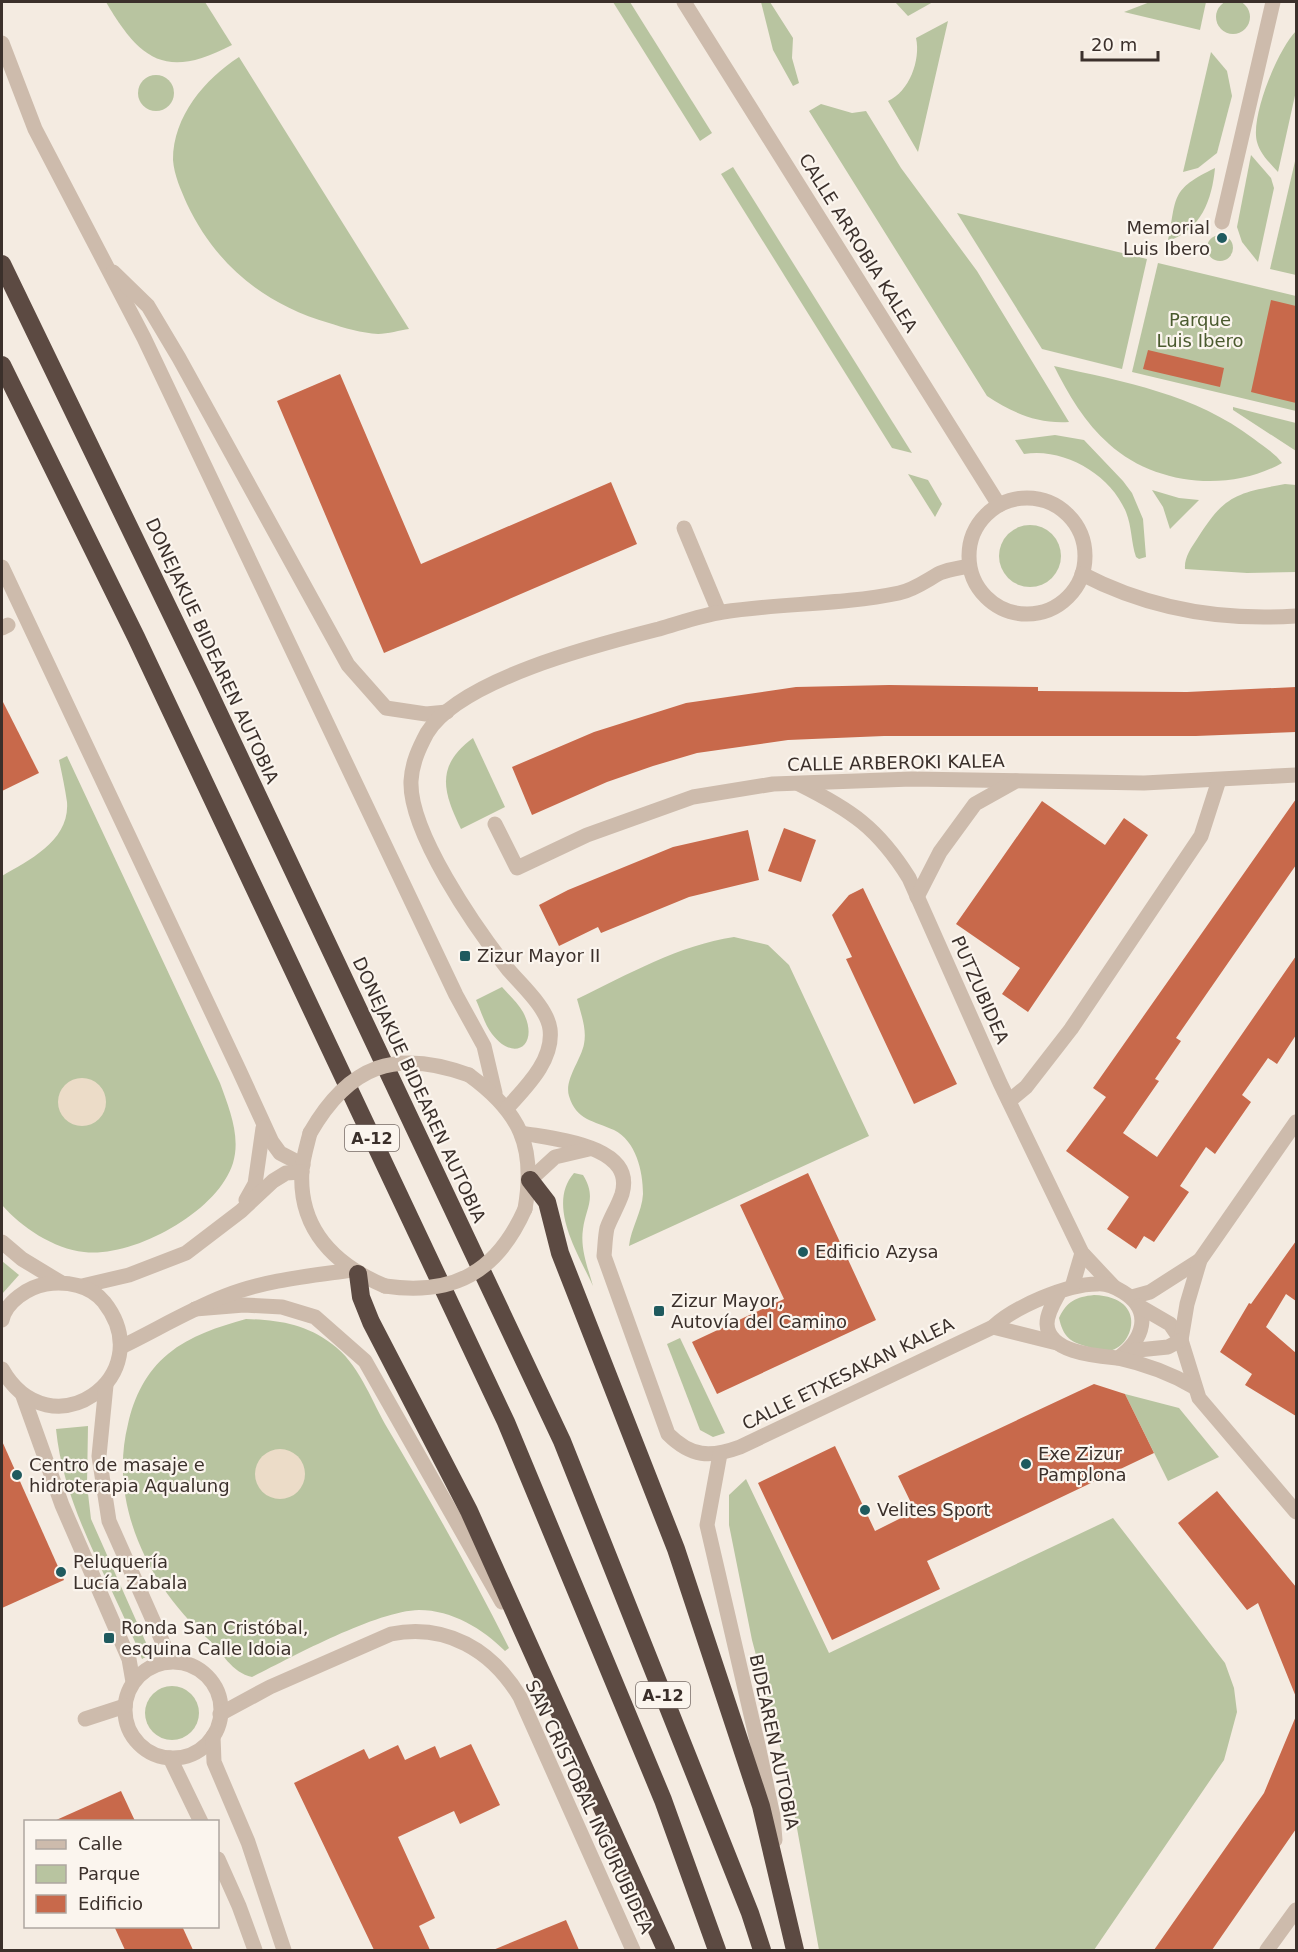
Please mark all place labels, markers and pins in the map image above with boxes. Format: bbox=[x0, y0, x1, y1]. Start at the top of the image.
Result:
place label: Memorial Luis Ibero bbox=[1123, 217, 1210, 259]
marker: Memorial Luis Ibero bbox=[1215, 231, 1229, 245]
place label: Zizur Mayor II bbox=[477, 945, 600, 966]
marker: Zizur Mayor II bbox=[458, 949, 472, 963]
place label: Edificio Azysa bbox=[815, 1241, 939, 1262]
marker: Edificio Azysa bbox=[796, 1245, 810, 1259]
place label: Zizur Mayor, Autovía del Camino bbox=[671, 1290, 847, 1332]
marker: Zizur Mayor, Autovía del Camino bbox=[652, 1304, 666, 1318]
place label: Exe Zizur Pamplona bbox=[1038, 1443, 1127, 1485]
place label: Centro de masaje e hidroterapia Aqualung bbox=[29, 1454, 230, 1496]
marker: Exe Zizur Pamplona bbox=[1019, 1457, 1033, 1471]
marker: Centro de masaje e hidroterapia Aqualung bbox=[10, 1468, 24, 1482]
place label: Velites Sport bbox=[877, 1499, 991, 1520]
marker: Velites Sport bbox=[858, 1503, 872, 1517]
place label: Peluquería Lucía Zabala bbox=[73, 1551, 188, 1593]
marker: Peluquería Lucía Zabala bbox=[54, 1565, 68, 1579]
place label: Ronda San Cristóbal, esquina Calle Idoia bbox=[121, 1617, 308, 1659]
marker: Ronda San Cristóbal, esquina Calle Idoia bbox=[102, 1631, 116, 1645]

